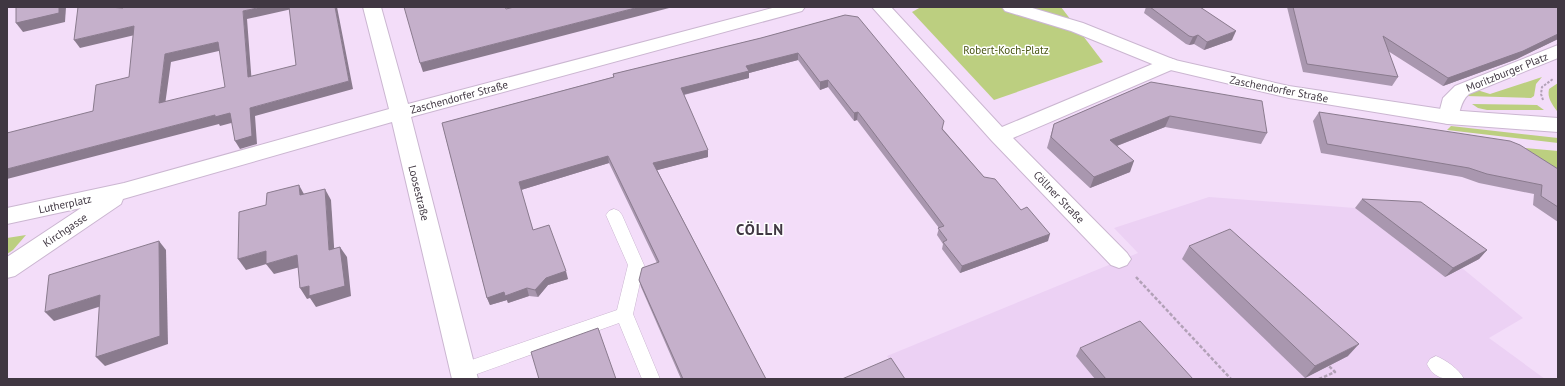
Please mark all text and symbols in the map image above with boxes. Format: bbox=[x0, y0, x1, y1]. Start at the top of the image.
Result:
park label: Robert-Koch-Platz bbox=[963, 43, 1049, 57]
street label: Moritzburger Platz bbox=[1464, 49, 1550, 95]
street label: Zaschendorfer Straße bbox=[1228, 73, 1330, 106]
street label: Zaschendorfer Straße bbox=[409, 77, 510, 117]
street label: Loosestraße bbox=[405, 164, 433, 223]
street label: Cöllner Straße bbox=[1031, 168, 1088, 226]
street label: Lutherplatz bbox=[37, 192, 93, 216]
street label: Kirchgasse bbox=[40, 210, 90, 250]
district label: CÖLLN bbox=[736, 220, 784, 239]

